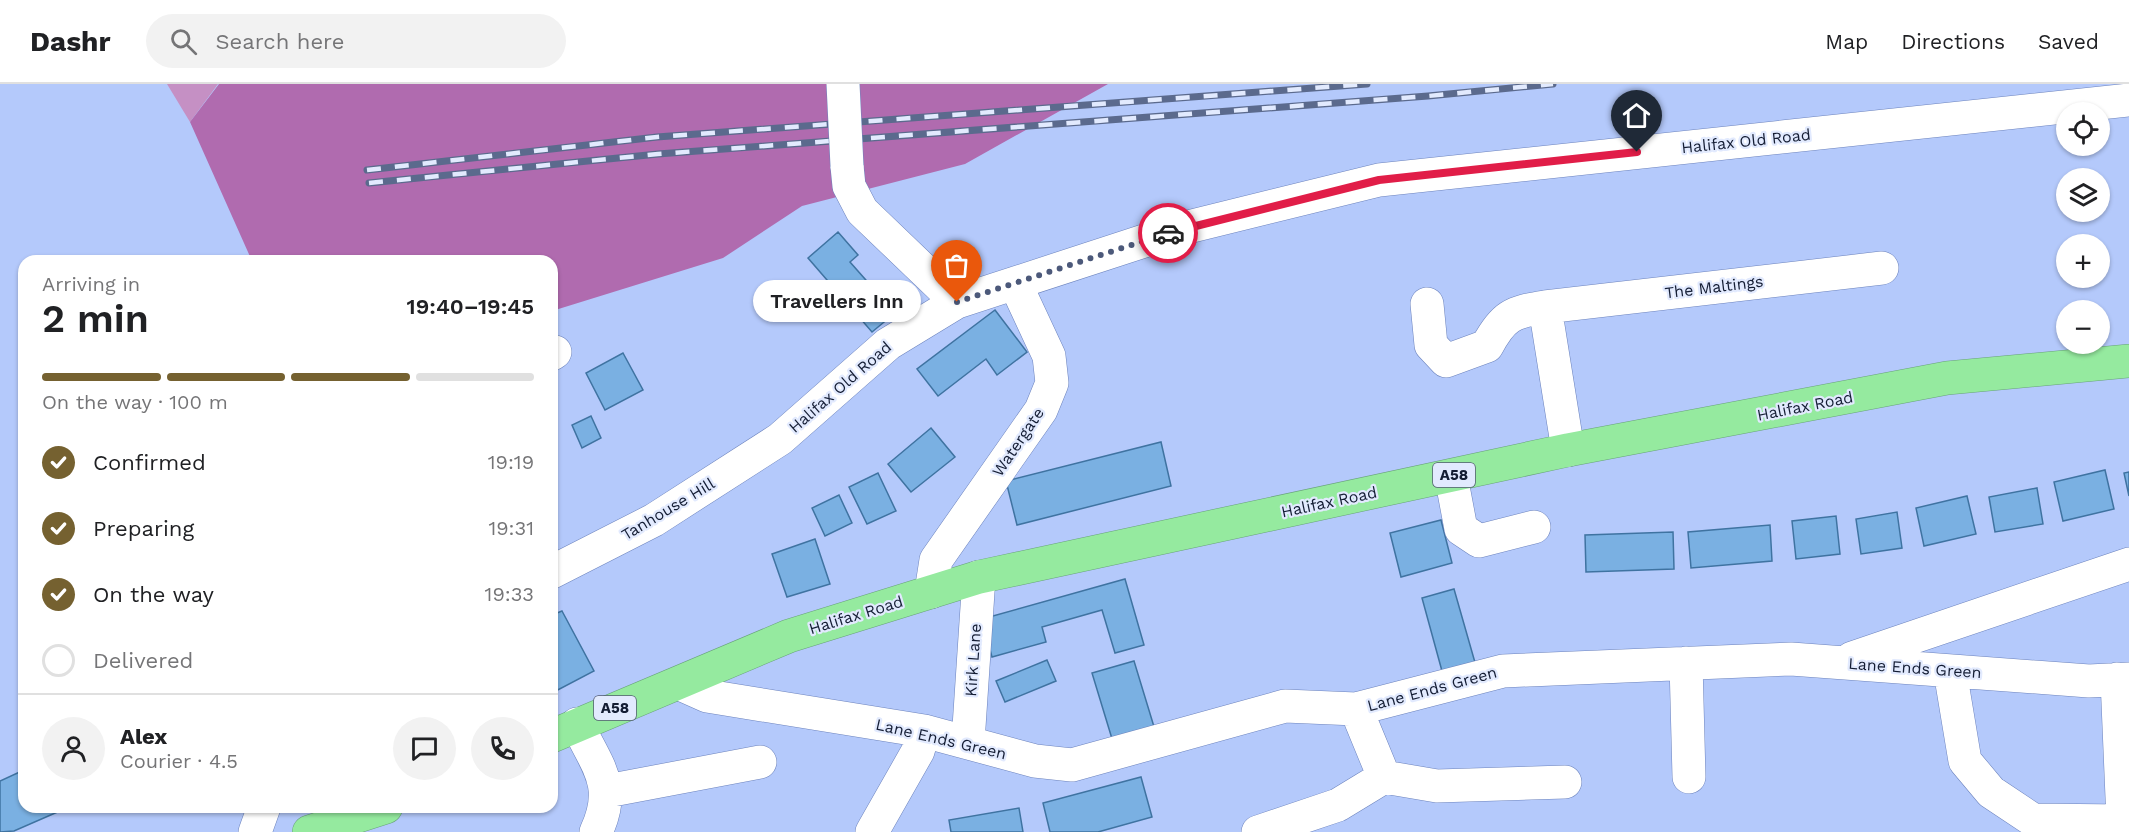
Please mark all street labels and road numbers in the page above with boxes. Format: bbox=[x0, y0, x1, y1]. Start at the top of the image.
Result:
street label: Halifax Old Road bbox=[1680, 125, 1812, 157]
street label: The Maltings bbox=[1664, 272, 1764, 302]
street label: Halifax Old Road bbox=[785, 337, 895, 437]
street label: Halifax Road bbox=[1755, 387, 1855, 425]
street label: Watergate bbox=[988, 404, 1048, 480]
road number: A58 bbox=[1433, 463, 1475, 487]
street label: Tanhouse Hill bbox=[618, 474, 718, 544]
street label: Halifax Road bbox=[1279, 483, 1379, 521]
street label: Halifax Road bbox=[807, 592, 905, 638]
street label: Kirk Lane bbox=[961, 623, 985, 697]
street label: Lane Ends Green bbox=[1848, 654, 1982, 682]
street label: Lane Ends Green bbox=[1365, 663, 1499, 715]
road number: A58 bbox=[594, 696, 636, 720]
street label: Lane Ends Green bbox=[874, 715, 1008, 763]

